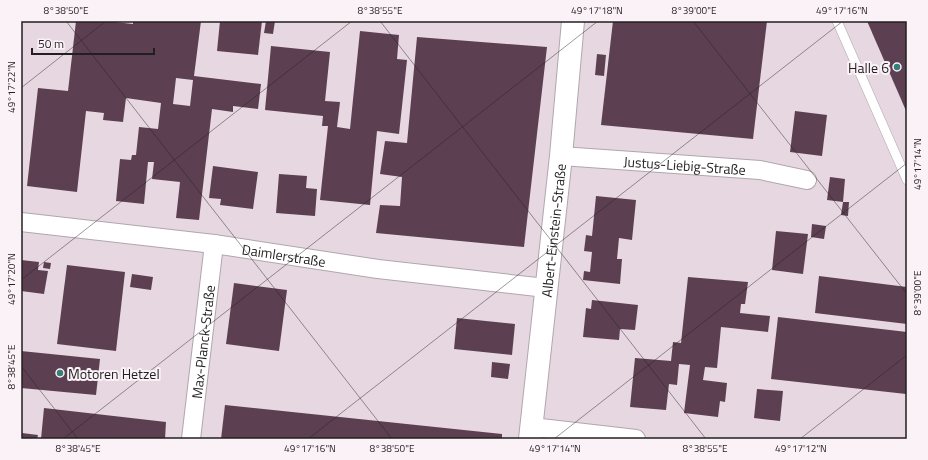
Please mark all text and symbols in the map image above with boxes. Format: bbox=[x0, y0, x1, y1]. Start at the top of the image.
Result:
text: 8°38'50"E bbox=[44, 3, 89, 18]
text: 8°38'55"E bbox=[358, 3, 403, 18]
text: 49°17'18"N bbox=[571, 3, 623, 18]
text: 8°39'00"E bbox=[672, 3, 717, 18]
text: 49°17'16"N bbox=[816, 3, 868, 18]
scale bar bbox=[32, 30, 154, 56]
text: 50 m bbox=[38, 34, 64, 53]
place label: Halle 6 bbox=[848, 57, 889, 78]
text: 49°17'22"N bbox=[4, 61, 19, 113]
marker: Halle 6 bbox=[892, 62, 902, 72]
text: 49°17'14"N bbox=[910, 138, 925, 190]
street label: Justus-Liebig-Straße bbox=[623, 150, 746, 179]
street label: Albert-Einstein-Straße bbox=[535, 162, 571, 298]
street label: Daimlerstraße bbox=[241, 238, 327, 271]
text: 49°17'20"N bbox=[4, 253, 19, 305]
text: 8°39'00"E bbox=[910, 270, 925, 315]
street label: Max-Planck-Straße bbox=[185, 284, 220, 400]
text: 8°38'45"E bbox=[4, 344, 19, 389]
place label: Motoren Hetzel bbox=[68, 363, 160, 384]
marker: Motoren Hetzel bbox=[55, 368, 65, 378]
text: 8°38'45"E bbox=[56, 441, 101, 456]
text: 49°17'16"N bbox=[284, 441, 336, 456]
text: 8°38'50"E bbox=[370, 441, 415, 456]
text: 49°17'14"N bbox=[529, 441, 581, 456]
text: 8°38'55"E bbox=[683, 441, 728, 456]
text: 49°17'12"N bbox=[775, 441, 827, 456]

